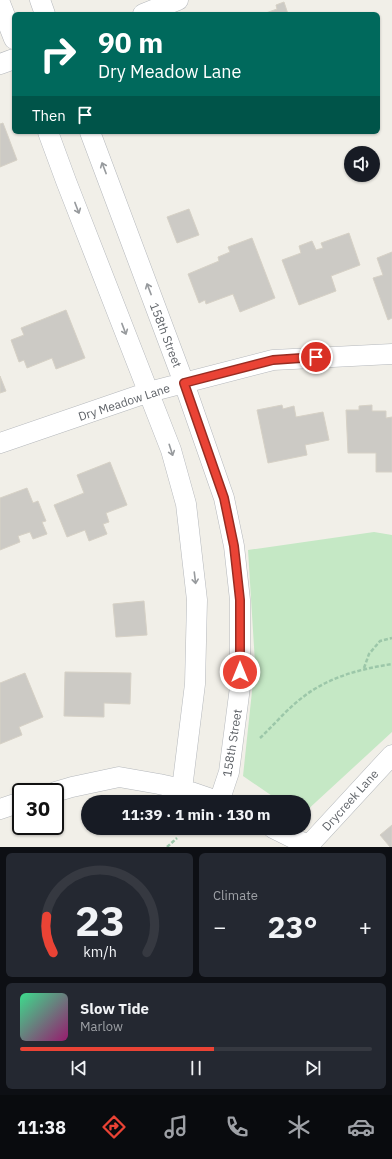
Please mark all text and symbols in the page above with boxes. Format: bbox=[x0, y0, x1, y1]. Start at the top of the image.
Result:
text: 90 m bbox=[98, 24, 163, 61]
icon: right bbox=[32, 28, 84, 80]
text: Dry Meadow Lane bbox=[98, 60, 241, 83]
icon: arrive bbox=[74, 104, 96, 126]
text: Then bbox=[32, 106, 66, 125]
map controls bbox=[344, 146, 380, 182]
button: sound bbox=[344, 146, 380, 182]
one-way arrow bbox=[99, 162, 107, 174]
one-way arrow bbox=[73, 201, 81, 213]
one-way arrow bbox=[145, 284, 153, 296]
street label: 158th Street bbox=[147, 300, 185, 370]
one-way arrow bbox=[120, 323, 128, 335]
pin bbox=[299, 340, 333, 374]
icon: arrive bbox=[305, 346, 327, 368]
street label: Dry Meadow Lane bbox=[76, 380, 172, 424]
one-way arrow bbox=[168, 444, 175, 457]
one-way arrow bbox=[191, 571, 198, 584]
position arrow bbox=[219, 651, 261, 693]
street label: 158th Street bbox=[219, 708, 245, 778]
street label: Drycreek Lane bbox=[319, 766, 382, 834]
speed limit sign: 30 bbox=[12, 783, 64, 835]
text: 11:39 · 1 min · 130 m bbox=[122, 805, 270, 824]
text: Climate bbox=[213, 887, 258, 904]
text: 23 bbox=[75, 893, 124, 947]
text: 23° bbox=[267, 907, 318, 946]
text: − bbox=[213, 912, 226, 941]
text: + bbox=[359, 912, 372, 941]
text: km/h bbox=[83, 942, 116, 961]
text: Slow Tide bbox=[80, 999, 149, 1018]
text: Marlow bbox=[80, 1018, 123, 1035]
icon: previous bbox=[68, 1057, 90, 1079]
icon: pause bbox=[185, 1057, 207, 1079]
icon: next bbox=[302, 1057, 324, 1079]
icon: directions bbox=[100, 1113, 128, 1141]
icon: music bbox=[162, 1113, 190, 1141]
icon: phone bbox=[223, 1113, 251, 1141]
icon: climate bbox=[285, 1113, 313, 1141]
icon: car bbox=[347, 1113, 375, 1141]
text: 11:38 bbox=[17, 1116, 66, 1139]

